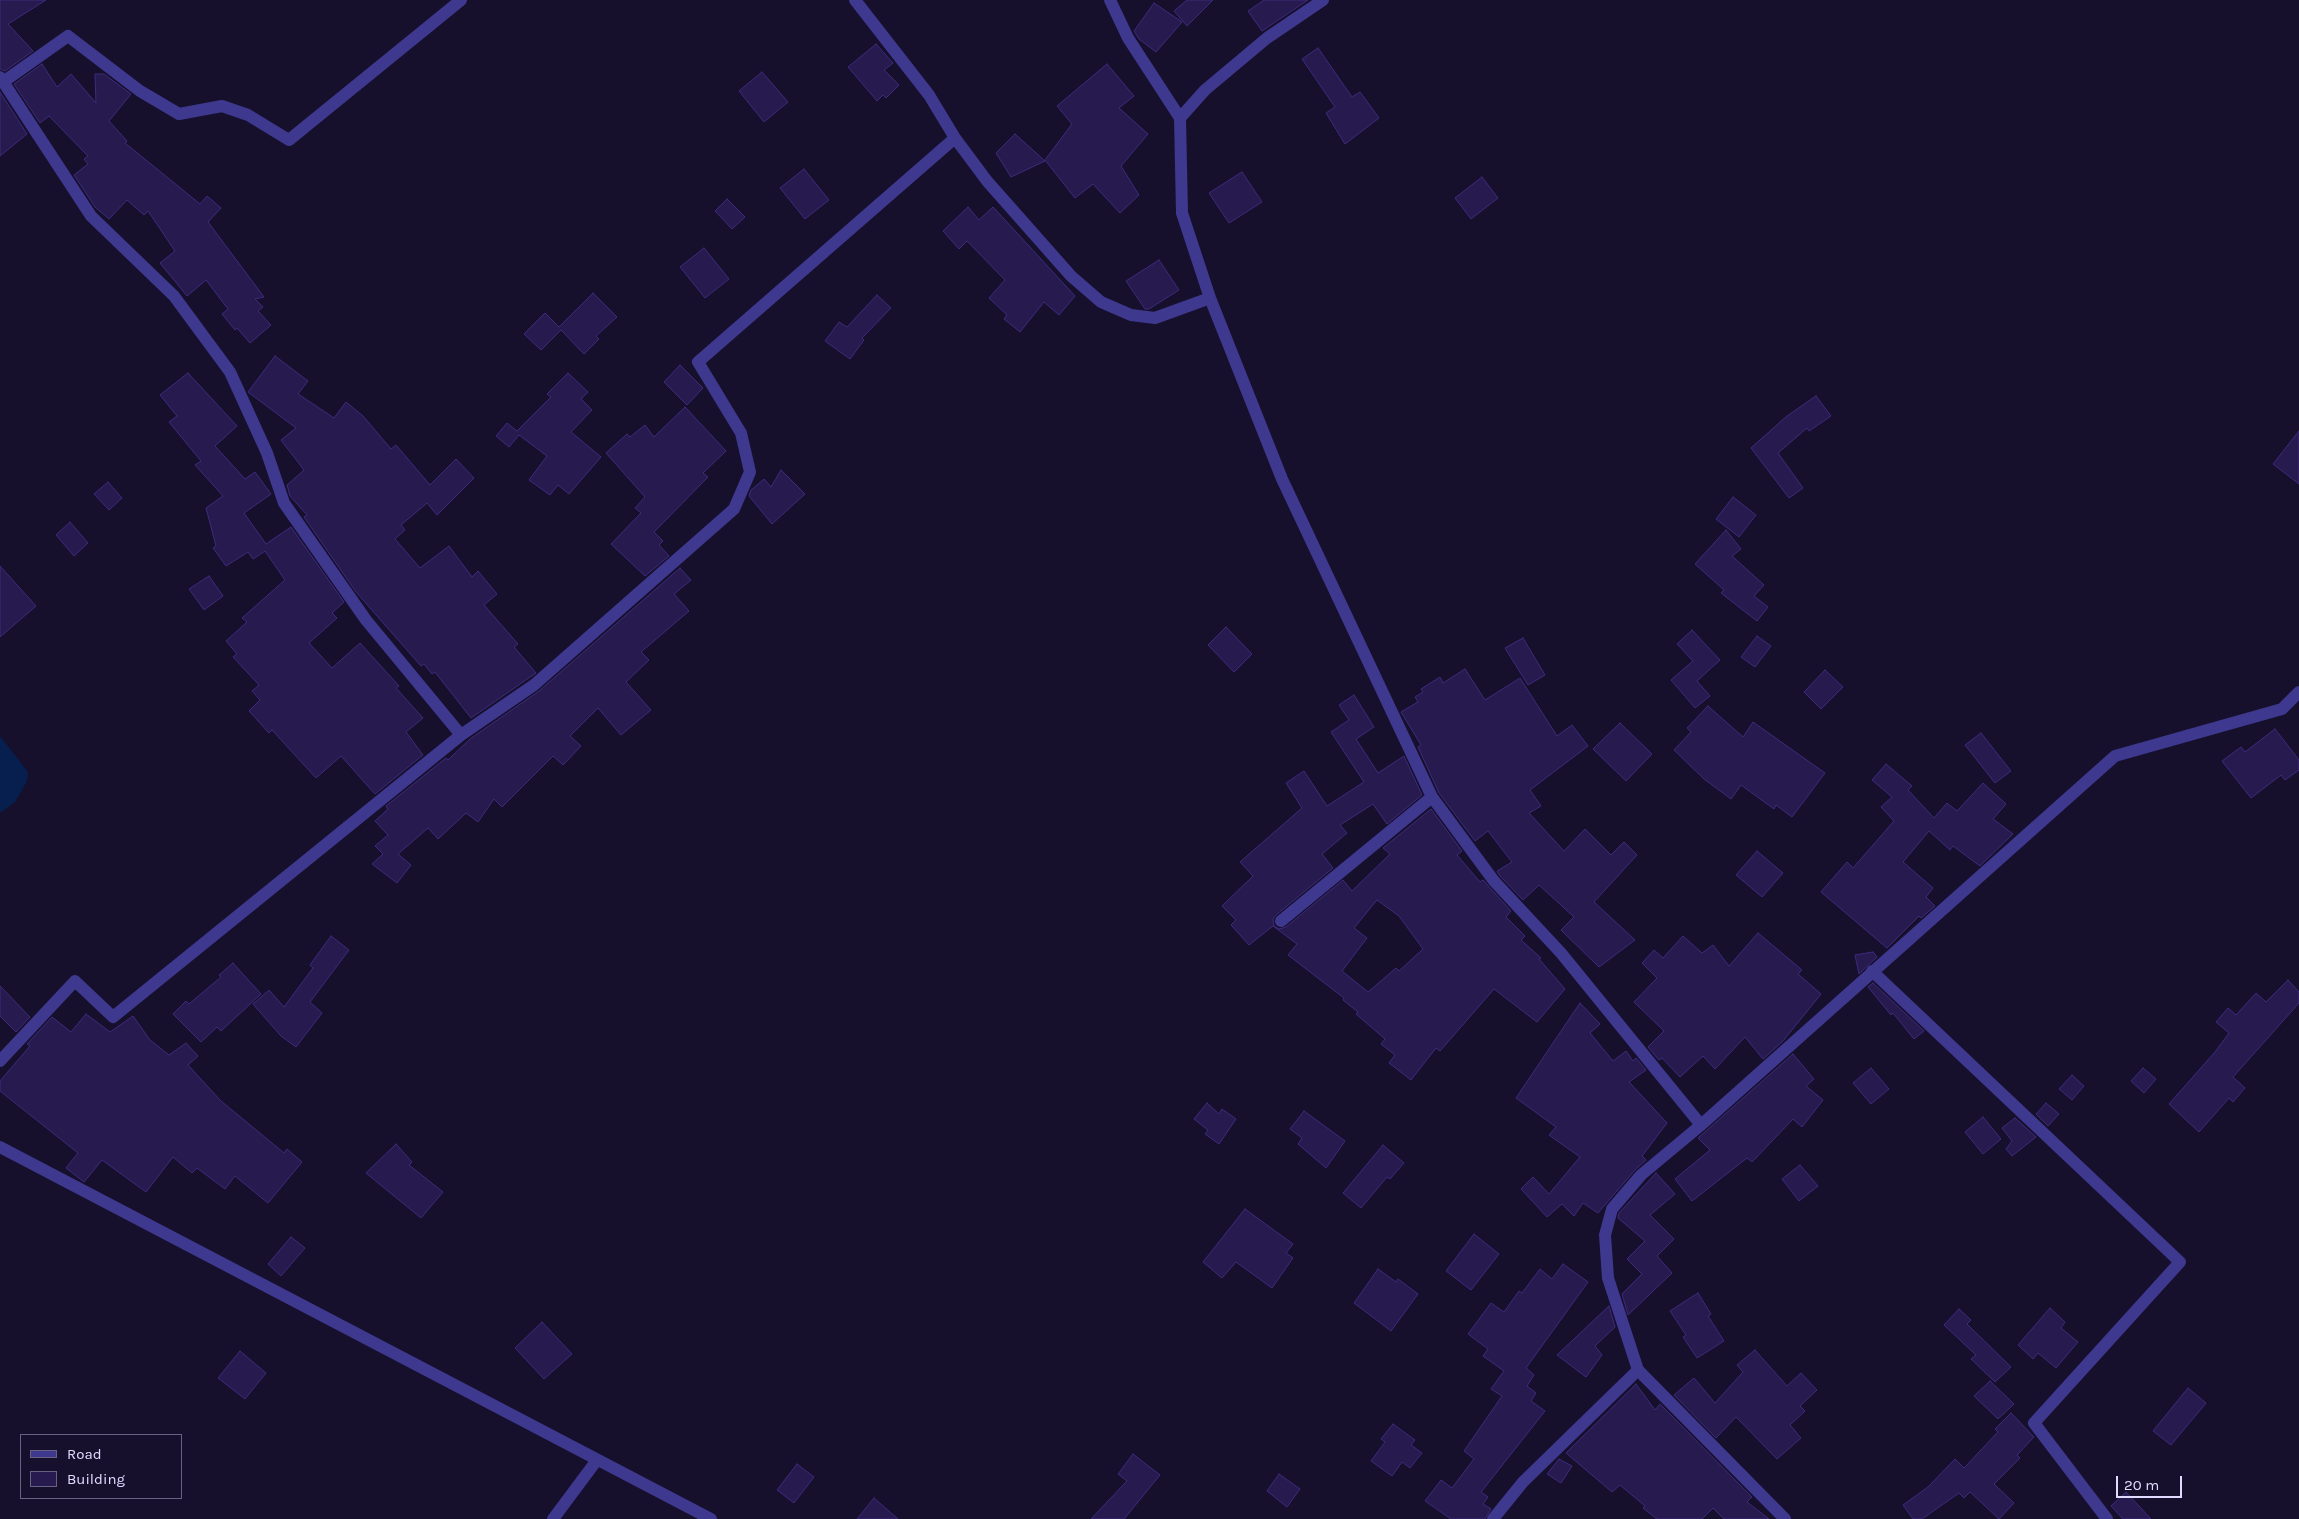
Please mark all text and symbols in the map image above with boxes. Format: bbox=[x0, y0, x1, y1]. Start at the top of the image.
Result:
legend bbox=[20, 1434, 182, 1499]
text: Road bbox=[67, 1445, 102, 1463]
scale bar bbox=[2119, 1466, 2185, 1498]
text: Building bbox=[67, 1470, 125, 1488]
text: 20 m bbox=[2124, 1476, 2159, 1494]

